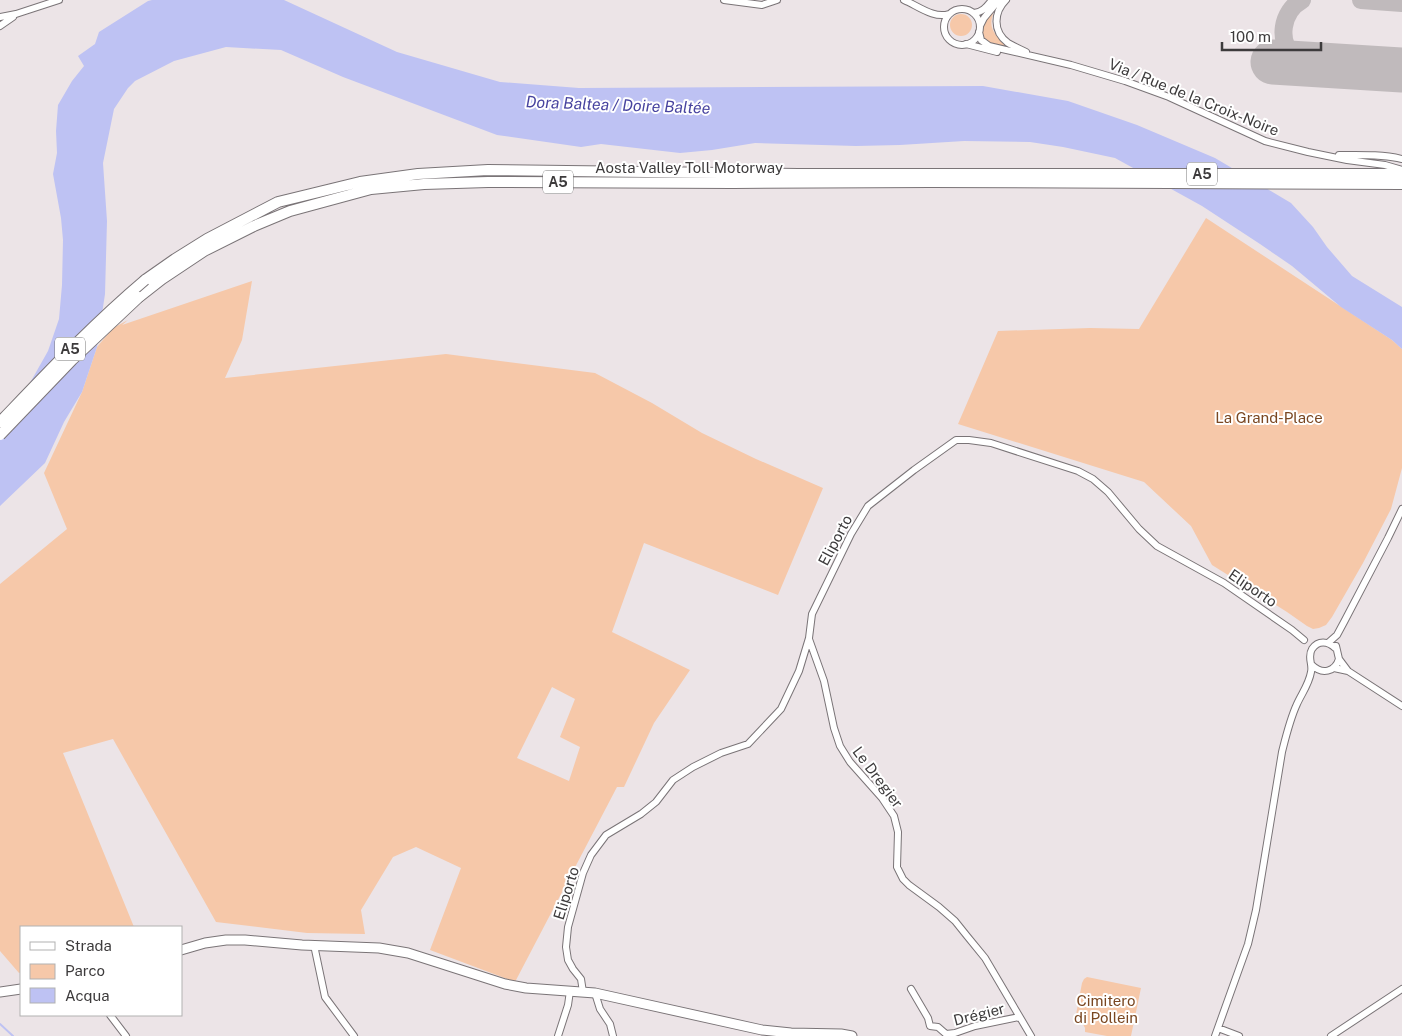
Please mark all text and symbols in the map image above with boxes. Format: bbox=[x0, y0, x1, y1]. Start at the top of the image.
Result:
scale bar bbox=[1222, 20, 1321, 52]
text: 100 m bbox=[1230, 28, 1271, 45]
street label: Via / Rue de la Croix-Noire bbox=[1106, 55, 1282, 139]
water label: Dora Baltea / Doire Baltée bbox=[525, 92, 711, 118]
street label: Aosta Valley Toll Motorway bbox=[595, 159, 783, 176]
road number: A5 bbox=[1187, 162, 1217, 185]
road number: A5 bbox=[543, 170, 573, 193]
road number: A5 bbox=[55, 338, 85, 360]
park label: La Grand-Place bbox=[1215, 409, 1323, 426]
street label: Eliporto bbox=[815, 512, 855, 568]
street label: Eliporto bbox=[1226, 566, 1280, 610]
street label: Le Dregier bbox=[849, 743, 907, 811]
street label: Eliporto bbox=[550, 864, 582, 922]
legend bbox=[20, 926, 182, 1016]
text: Strada bbox=[65, 937, 112, 954]
text: Parco bbox=[65, 962, 105, 979]
text: Acqua bbox=[65, 987, 110, 1004]
park label: Cimitero di Pollein bbox=[1074, 992, 1138, 1026]
street label: Drégier bbox=[952, 999, 1006, 1029]

